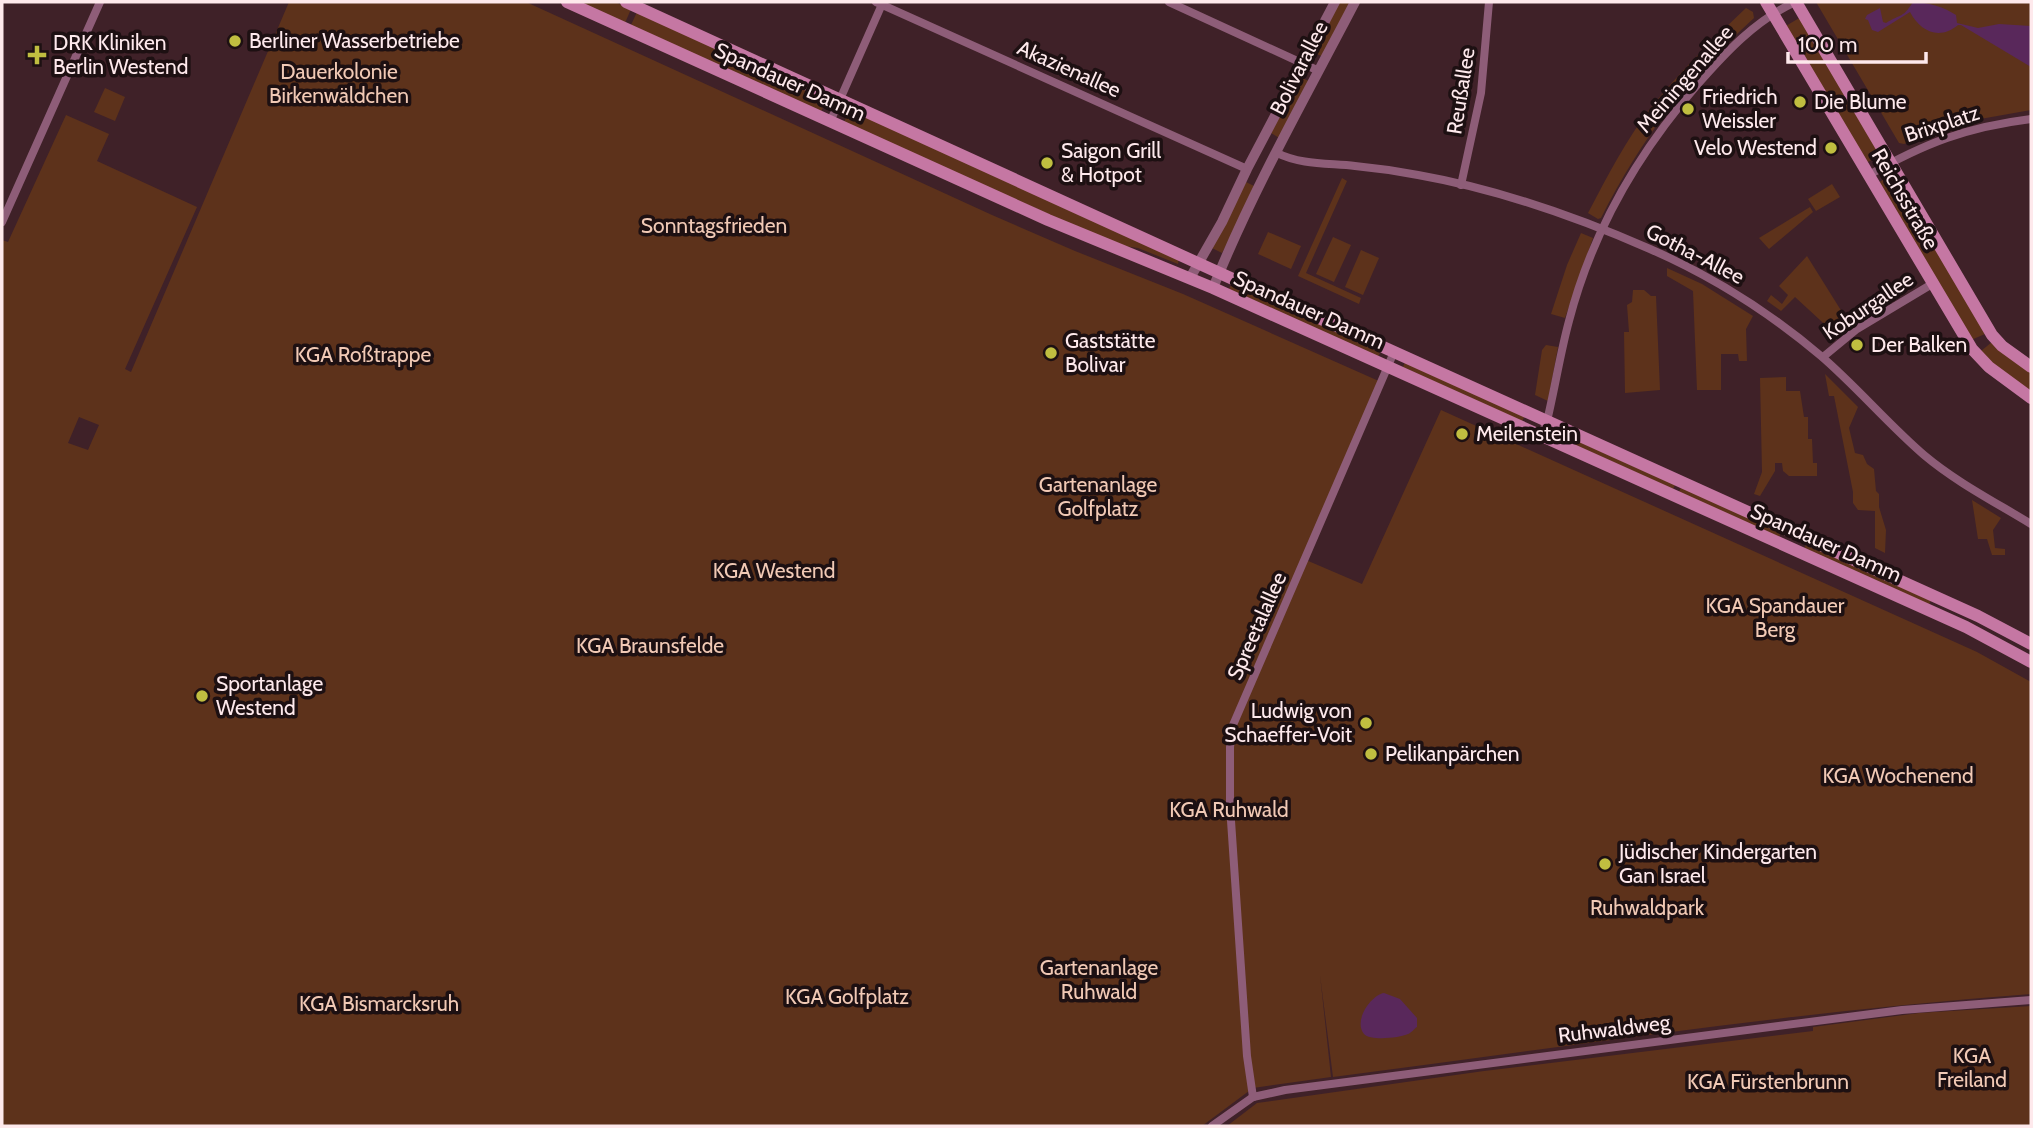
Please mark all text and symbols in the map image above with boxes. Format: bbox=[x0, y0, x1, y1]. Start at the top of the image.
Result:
street label: Bolivarallee bbox=[1264, 17, 1333, 119]
street label: Meiningenallee bbox=[1631, 20, 1738, 138]
scale bar bbox=[1788, 21, 1926, 65]
place label: Berliner Wasserbetriebe bbox=[249, 28, 460, 53]
place label: DRK Kliniken Berlin Westend bbox=[53, 30, 188, 79]
text: 100 m bbox=[1798, 32, 1857, 57]
marker: Berliner Wasserbetriebe bbox=[227, 33, 243, 49]
street label: Akazienallee bbox=[1014, 35, 1125, 103]
street label: Spandauer Damm bbox=[711, 37, 870, 126]
marker: DRK Kliniken Berlin Westend bbox=[27, 45, 47, 65]
street label: Reußallee bbox=[1441, 45, 1480, 136]
park label: Dauerkolonie Birkenwäldchen bbox=[269, 59, 409, 108]
place label: Friedrich Weissler bbox=[1702, 84, 1778, 133]
place label: Die Blume bbox=[1814, 89, 1907, 114]
marker: Die Blume bbox=[1792, 94, 1808, 110]
street label: Brixplatz bbox=[1901, 100, 1982, 147]
marker: Friedrich Weissler bbox=[1680, 101, 1696, 117]
place label: Velo Westend bbox=[1694, 135, 1817, 160]
place label: Saigon Grill & Hotpot bbox=[1061, 138, 1161, 187]
marker: Velo Westend bbox=[1823, 140, 1839, 156]
street label: Reichsstraße bbox=[1867, 144, 1944, 254]
marker: Saigon Grill & Hotpot bbox=[1039, 155, 1055, 171]
park label: Sonntagsfrieden bbox=[641, 213, 787, 238]
street label: Gotha-Allee bbox=[1642, 218, 1749, 289]
street label: Spandauer Damm bbox=[1230, 265, 1389, 354]
street label: Koburgallee bbox=[1818, 266, 1918, 345]
place label: Gaststätte Bolivar bbox=[1065, 328, 1156, 377]
place label: Der Balken bbox=[1871, 332, 1967, 357]
marker: Der Balken bbox=[1849, 337, 1865, 353]
park label: KGA Roßtrappe bbox=[295, 342, 431, 367]
marker: Gaststätte Bolivar bbox=[1043, 345, 1059, 361]
place label: Meilenstein bbox=[1476, 421, 1578, 446]
marker: Meilenstein bbox=[1454, 426, 1470, 442]
park label: Gartenanlage Golfplatz bbox=[1039, 472, 1157, 521]
street label: Spandauer Damm bbox=[1747, 498, 1906, 587]
park label: KGA Westend bbox=[713, 558, 835, 583]
street label: Spreetalallee bbox=[1222, 568, 1291, 684]
park label: KGA Spandauer Berg bbox=[1706, 593, 1845, 642]
park label: KGA Braunsfelde bbox=[576, 633, 724, 658]
place label: Sportanlage Westend bbox=[216, 671, 323, 720]
marker: Sportanlage Westend bbox=[194, 688, 210, 704]
place label: Ludwig von Schaeffer-Voit bbox=[1224, 698, 1352, 747]
marker: Ludwig von Schaeffer-Voit bbox=[1358, 715, 1374, 731]
place label: Pelikanpärchen bbox=[1385, 741, 1520, 766]
marker: Pelikanpärchen bbox=[1363, 746, 1379, 762]
park label: KGA Wochenend bbox=[1822, 763, 1974, 788]
park label: KGA Ruhwald bbox=[1169, 797, 1289, 822]
place label: Jüdischer Kindergarten Gan Israel bbox=[1618, 839, 1817, 888]
marker: Jüdischer Kindergarten Gan Israel bbox=[1597, 856, 1613, 872]
park label: Ruhwaldpark bbox=[1590, 895, 1705, 920]
park label: Gartenanlage Ruhwald bbox=[1040, 955, 1158, 1004]
park label: KGA Golfplatz bbox=[785, 984, 909, 1009]
park label: KGA Bismarcksruh bbox=[299, 991, 459, 1016]
street label: Ruhwaldweg bbox=[1556, 1009, 1672, 1048]
park label: KGA Freiland bbox=[1937, 1043, 2007, 1092]
park label: KGA Fürstenbrunn bbox=[1687, 1069, 1849, 1094]

